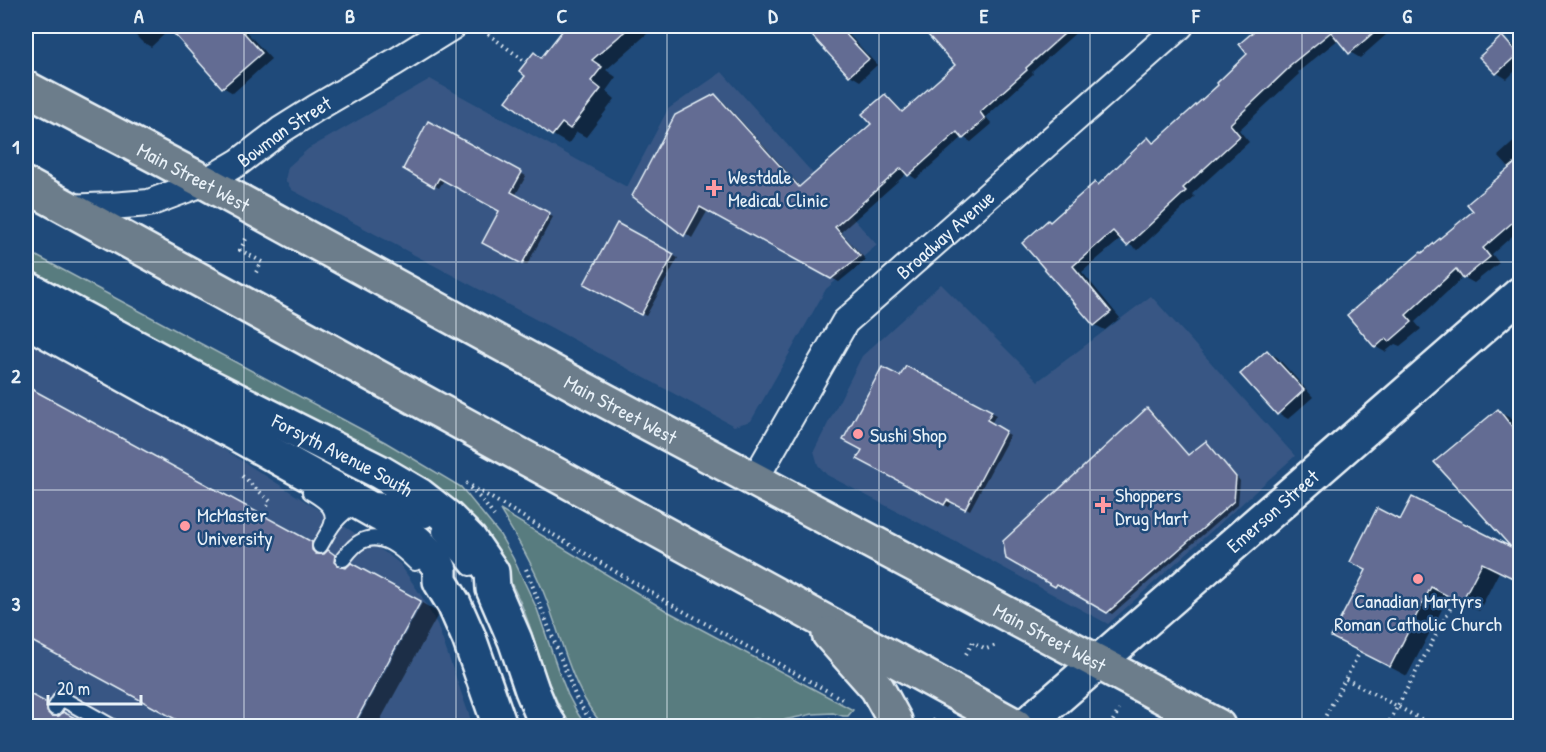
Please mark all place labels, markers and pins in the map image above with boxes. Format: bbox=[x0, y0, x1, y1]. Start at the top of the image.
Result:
place label: Westdale Medical Clinic bbox=[728, 163, 828, 213]
marker: Westdale Medical Clinic bbox=[705, 179, 723, 197]
place label: Sushi Shop bbox=[870, 421, 947, 448]
marker: Sushi Shop bbox=[851, 427, 865, 441]
place label: Shoppers Drug Mart bbox=[1115, 481, 1189, 531]
marker: Shoppers Drug Mart bbox=[1096, 498, 1110, 512]
place label: McMaster University bbox=[197, 501, 273, 551]
marker: McMaster University bbox=[178, 519, 192, 533]
marker: Canadian Martyrs Roman Catholic Church bbox=[1411, 572, 1425, 586]
place label: Canadian Martyrs Roman Catholic Church bbox=[1334, 587, 1502, 637]

